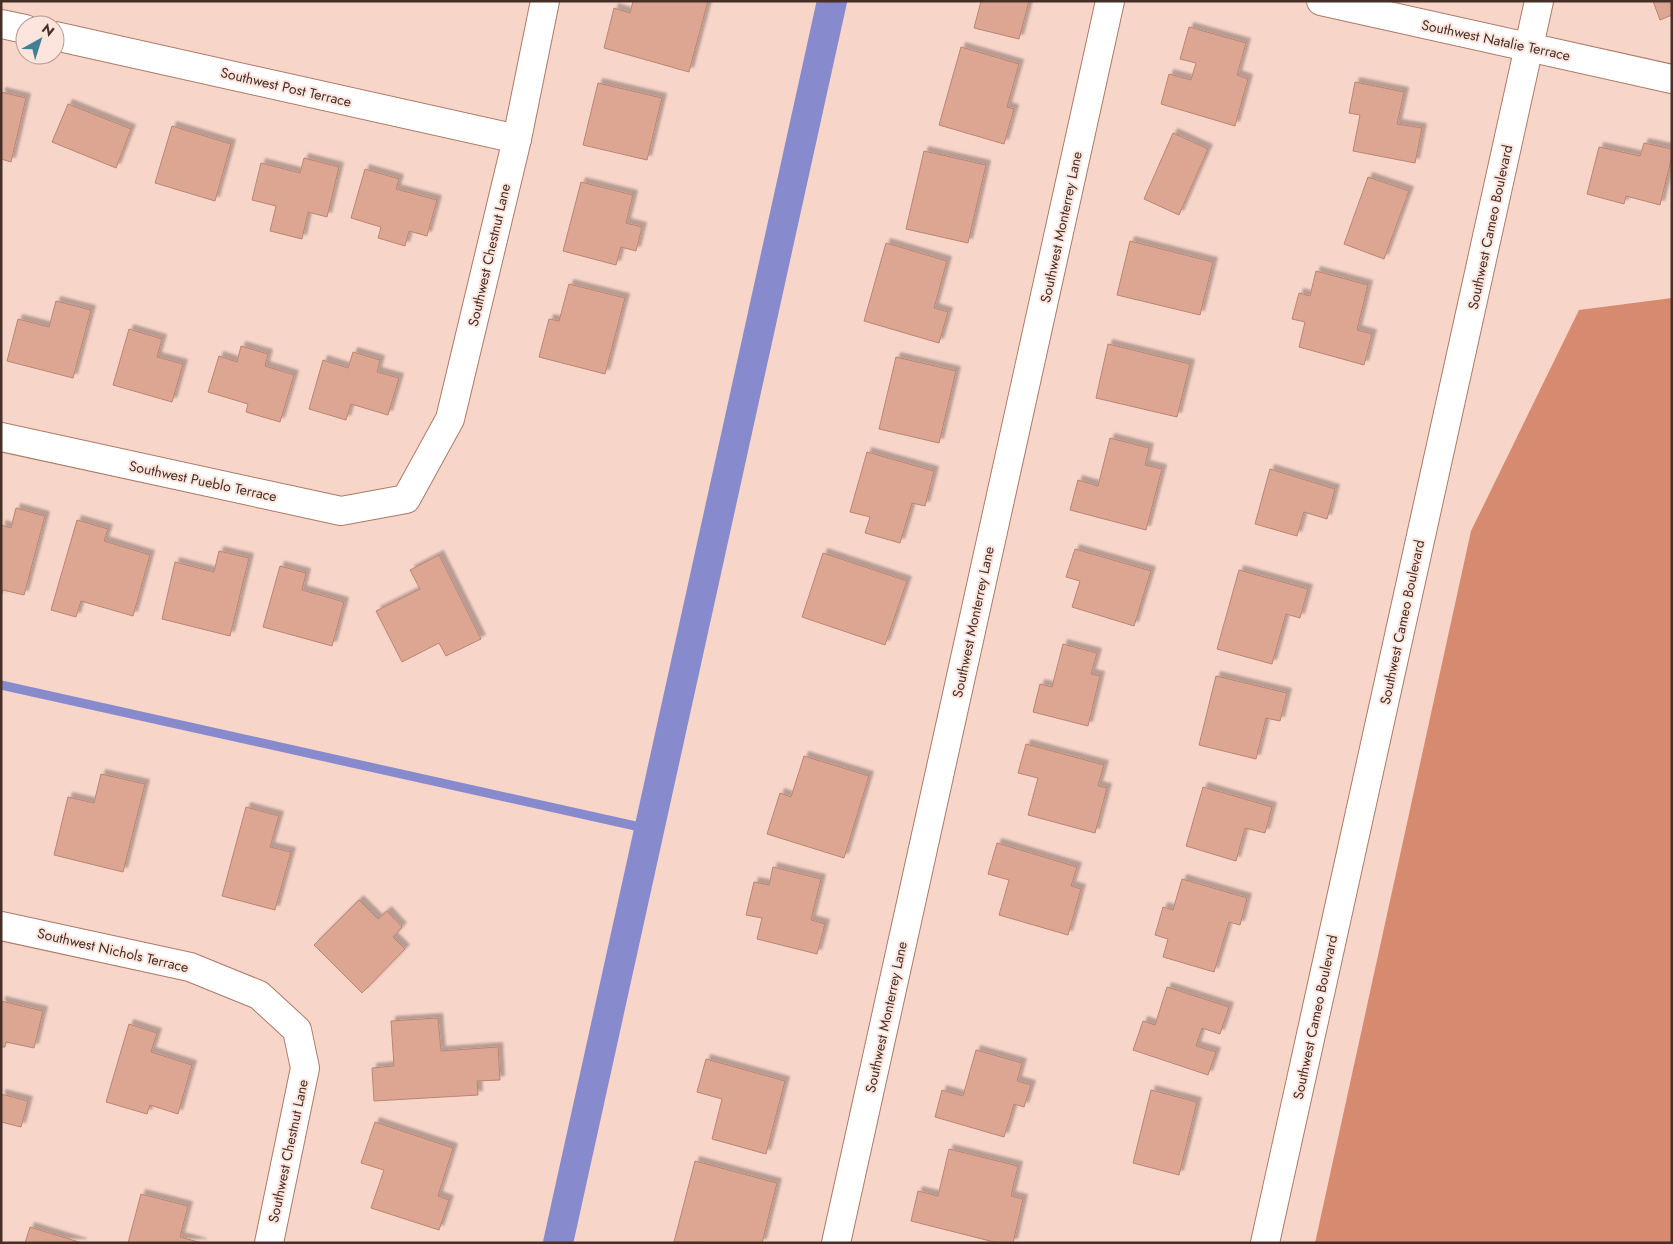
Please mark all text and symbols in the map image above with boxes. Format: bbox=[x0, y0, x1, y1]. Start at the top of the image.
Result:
street label: Southwest Natalie Terrace bbox=[1420, 14, 1572, 66]
north arrow bbox=[15, 15, 65, 65]
text: N bbox=[38, 19, 59, 41]
street label: Southwest Post Terrace bbox=[219, 62, 353, 112]
street label: Southwest Cameo Boulevard bbox=[1463, 143, 1517, 311]
street label: Southwest Monterrey Lane bbox=[1035, 149, 1087, 305]
street label: Southwest Chestnut Lane bbox=[463, 182, 515, 328]
street label: Southwest Pueblo Terrace bbox=[127, 456, 279, 506]
street label: Southwest Cameo Boulevard bbox=[1375, 538, 1429, 706]
street label: Southwest Monterrey Lane bbox=[947, 544, 999, 700]
street label: Southwest Nichols Terrace bbox=[35, 923, 191, 977]
street label: Southwest Cameo Boulevard bbox=[1288, 933, 1342, 1101]
street label: Southwest Monterrey Lane bbox=[860, 939, 912, 1095]
street label: Southwest Chestnut Lane bbox=[263, 1077, 313, 1225]

